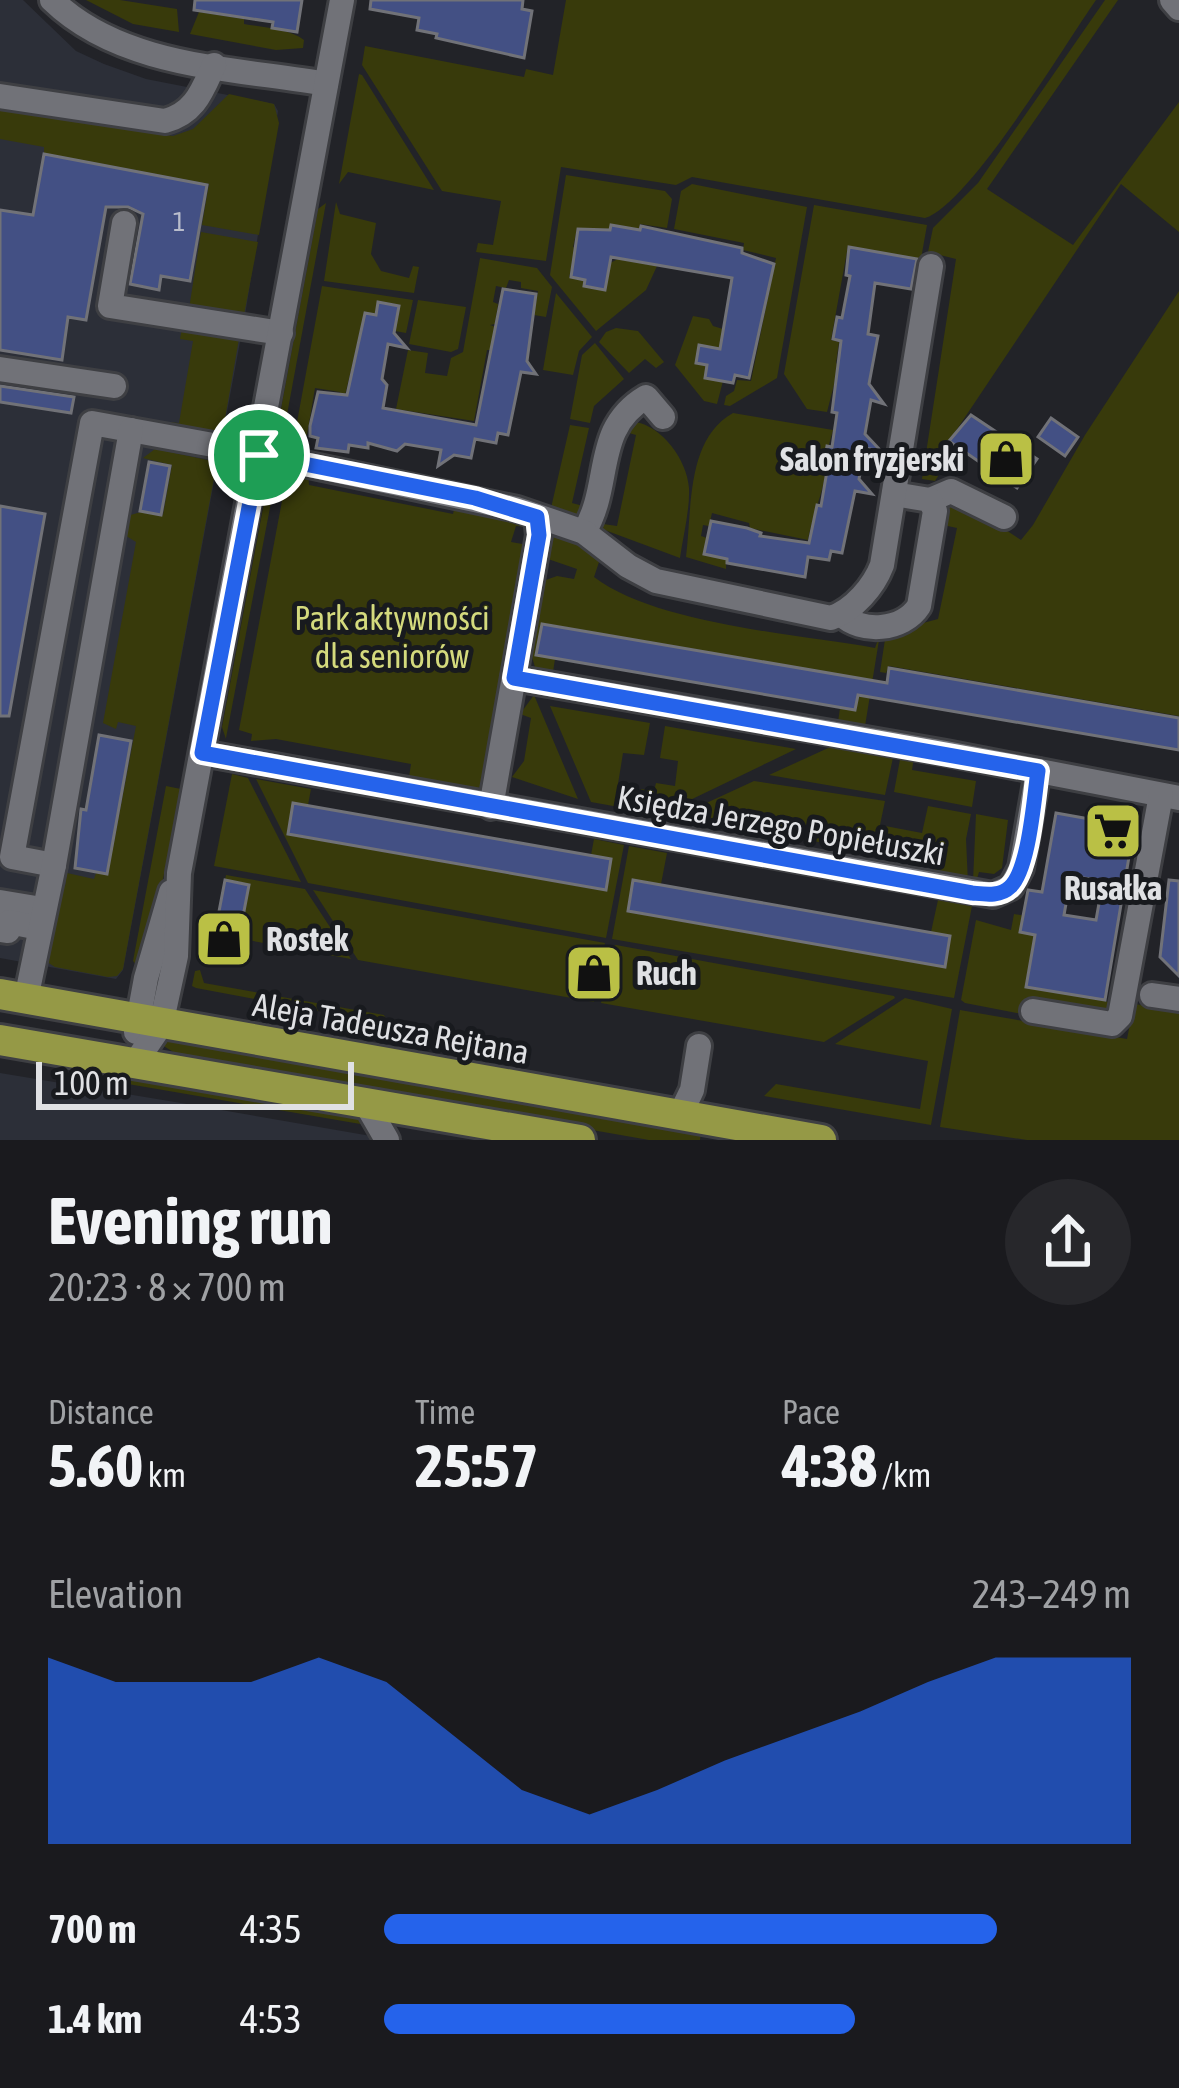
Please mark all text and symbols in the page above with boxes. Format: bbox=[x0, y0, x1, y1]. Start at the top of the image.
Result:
house number: 1 bbox=[173, 206, 185, 237]
pin bbox=[208, 404, 310, 506]
icon: arrive bbox=[226, 422, 292, 488]
shop icon: Salon fryzjerski bbox=[975, 428, 1037, 490]
place label: Salon fryzjerski bbox=[780, 440, 964, 478]
park label: Park aktywności dla seniorów bbox=[294, 599, 490, 675]
street label: Księdza Jerzego Popiełuszki bbox=[614, 777, 948, 873]
supermarket icon: Rusałka bbox=[1082, 800, 1144, 862]
place label: Rusałka bbox=[1064, 869, 1162, 907]
shop icon: Rostek bbox=[193, 908, 255, 970]
place label: Rostek bbox=[266, 920, 349, 958]
shop icon: Ruch bbox=[563, 942, 625, 1004]
place label: Ruch bbox=[636, 954, 697, 992]
street label: Aleja Tadeusza Rejtana bbox=[250, 985, 532, 1071]
scale bar bbox=[36, 1056, 354, 1109]
text: 100 m bbox=[54, 1064, 129, 1102]
button: share bbox=[1005, 1179, 1131, 1305]
text: Evening run bbox=[48, 1182, 333, 1258]
text: 20:23 · 8 × 700 m bbox=[48, 1265, 286, 1309]
text: Distance bbox=[48, 1393, 154, 1431]
text: Time bbox=[415, 1393, 475, 1431]
text: Pace bbox=[782, 1393, 840, 1431]
text: 5.60 bbox=[48, 1431, 143, 1500]
text: 25:57 bbox=[415, 1431, 538, 1500]
text: 4:38 bbox=[782, 1431, 877, 1500]
text: km bbox=[143, 1456, 186, 1494]
text: /km bbox=[877, 1456, 931, 1494]
text: Elevation bbox=[48, 1572, 183, 1616]
text: 243–249 m bbox=[972, 1572, 1131, 1616]
text: 700 m bbox=[48, 1907, 136, 1951]
text: 4:35 bbox=[240, 1907, 302, 1951]
text: 1.4 km bbox=[48, 1997, 142, 2041]
text: 4:53 bbox=[240, 1997, 302, 2041]

